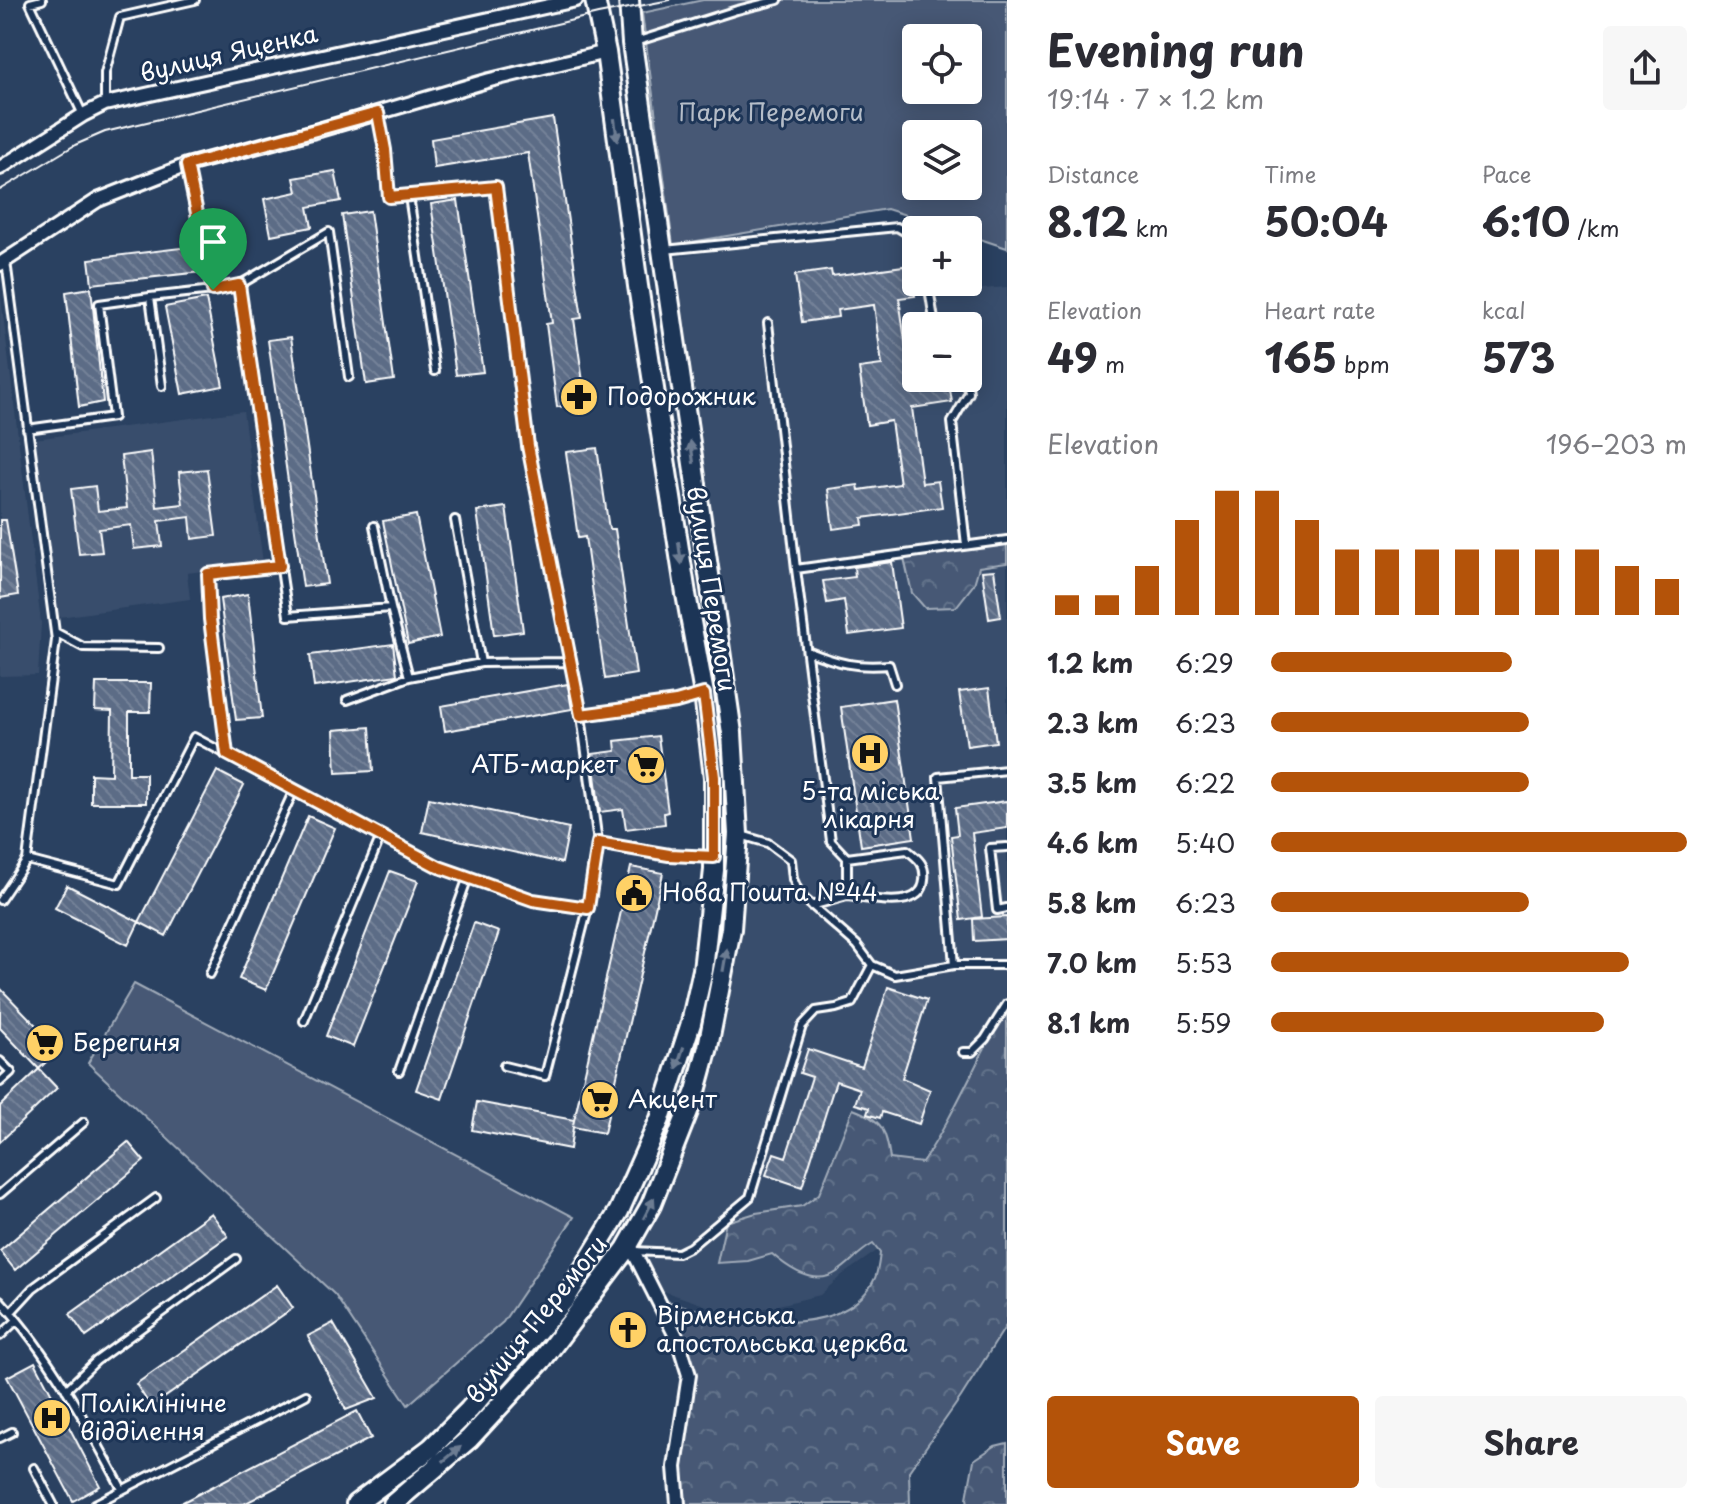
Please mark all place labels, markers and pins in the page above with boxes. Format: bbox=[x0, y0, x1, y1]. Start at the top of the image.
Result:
pin bbox=[179, 208, 247, 290]
pharmacy icon: Подорожник bbox=[558, 376, 600, 418]
place label: Подорожник bbox=[607, 377, 757, 413]
hospital icon: 5-та міська лікарня bbox=[849, 732, 891, 774]
supermarket icon: АТБ-маркет bbox=[625, 744, 667, 786]
place label: АТБ-маркет bbox=[471, 745, 618, 781]
place label: 5-та міська лікарня bbox=[801, 772, 939, 836]
public building icon: Нова Пошта №44 bbox=[613, 872, 655, 914]
place label: Нова Пошта №44 bbox=[662, 873, 878, 909]
supermarket icon: Берегиня bbox=[24, 1022, 66, 1064]
place label: Берегиня bbox=[73, 1023, 181, 1059]
supermarket icon: Акцент bbox=[579, 1079, 621, 1121]
place label: Акцент bbox=[628, 1080, 717, 1116]
place label: Вірменська апостольська церква bbox=[656, 1296, 908, 1360]
church icon: Вірменська апостольська церква bbox=[607, 1309, 649, 1351]
place label: Поліклінічне відділення bbox=[80, 1384, 227, 1448]
hospital icon: Поліклінічне відділення bbox=[31, 1397, 73, 1439]

